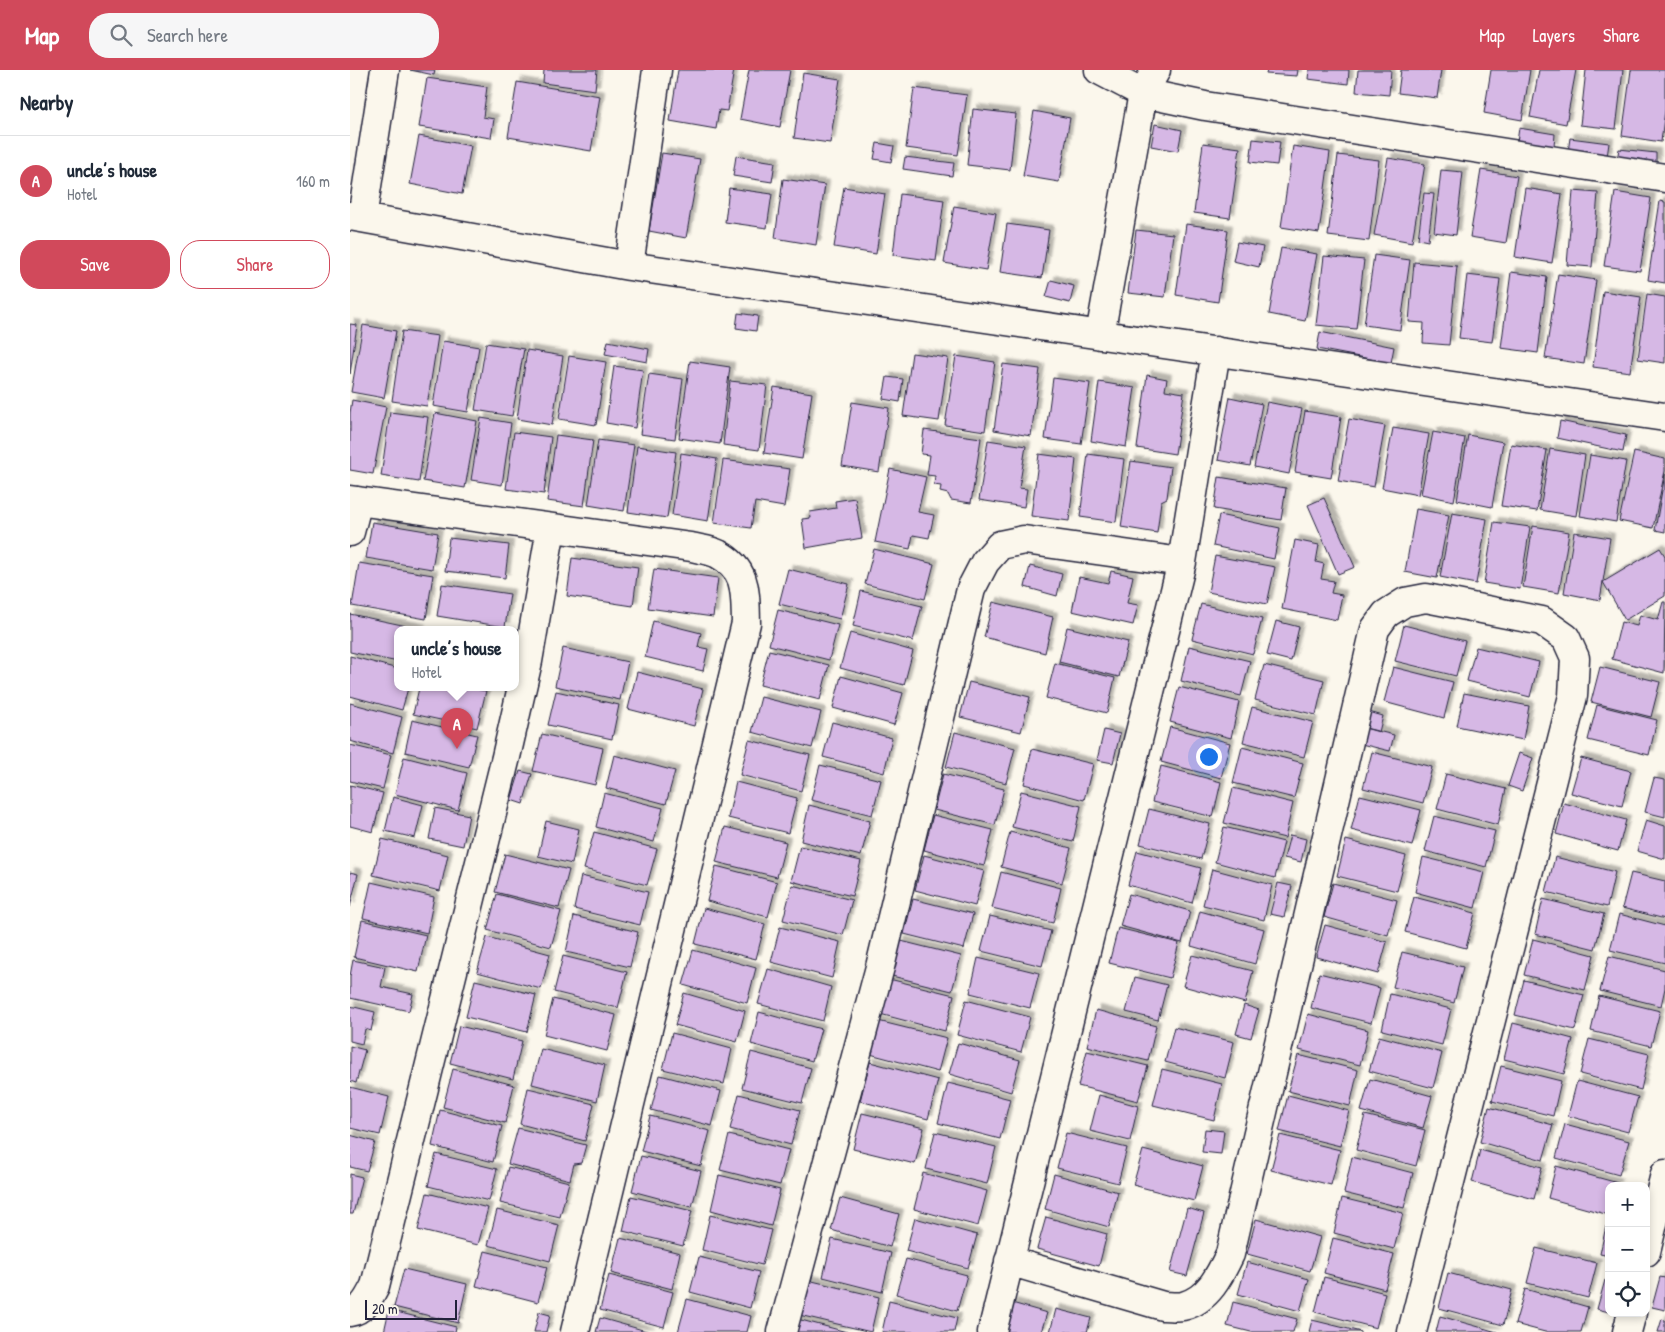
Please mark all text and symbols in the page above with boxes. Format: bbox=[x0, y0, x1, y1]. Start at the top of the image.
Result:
search box bbox=[89, 13, 439, 58]
text: Map bbox=[25, 19, 59, 51]
icon: search bbox=[107, 21, 135, 49]
text: Search here bbox=[147, 22, 228, 48]
text: Map bbox=[1479, 23, 1505, 48]
text: Layers bbox=[1533, 23, 1575, 48]
text: Share bbox=[1603, 23, 1640, 48]
text: Nearby bbox=[20, 88, 73, 117]
text: uncle’s house bbox=[67, 157, 157, 183]
text: A bbox=[32, 170, 40, 192]
text: 160 m bbox=[296, 170, 330, 192]
text: Hotel bbox=[67, 183, 97, 205]
button: Save bbox=[20, 240, 170, 289]
button: Share bbox=[180, 240, 330, 289]
popup bbox=[394, 626, 519, 691]
text: uncle’s house bbox=[411, 635, 502, 661]
text: Hotel bbox=[411, 661, 442, 683]
pin: A bbox=[441, 708, 473, 749]
your location bbox=[1196, 744, 1222, 770]
map controls bbox=[1605, 1182, 1650, 1317]
button: + bbox=[1605, 1182, 1650, 1227]
button: − bbox=[1605, 1227, 1650, 1272]
button: locate bbox=[1605, 1272, 1650, 1317]
scale bar bbox=[365, 1297, 458, 1320]
text: 20 m bbox=[372, 1299, 398, 1318]

